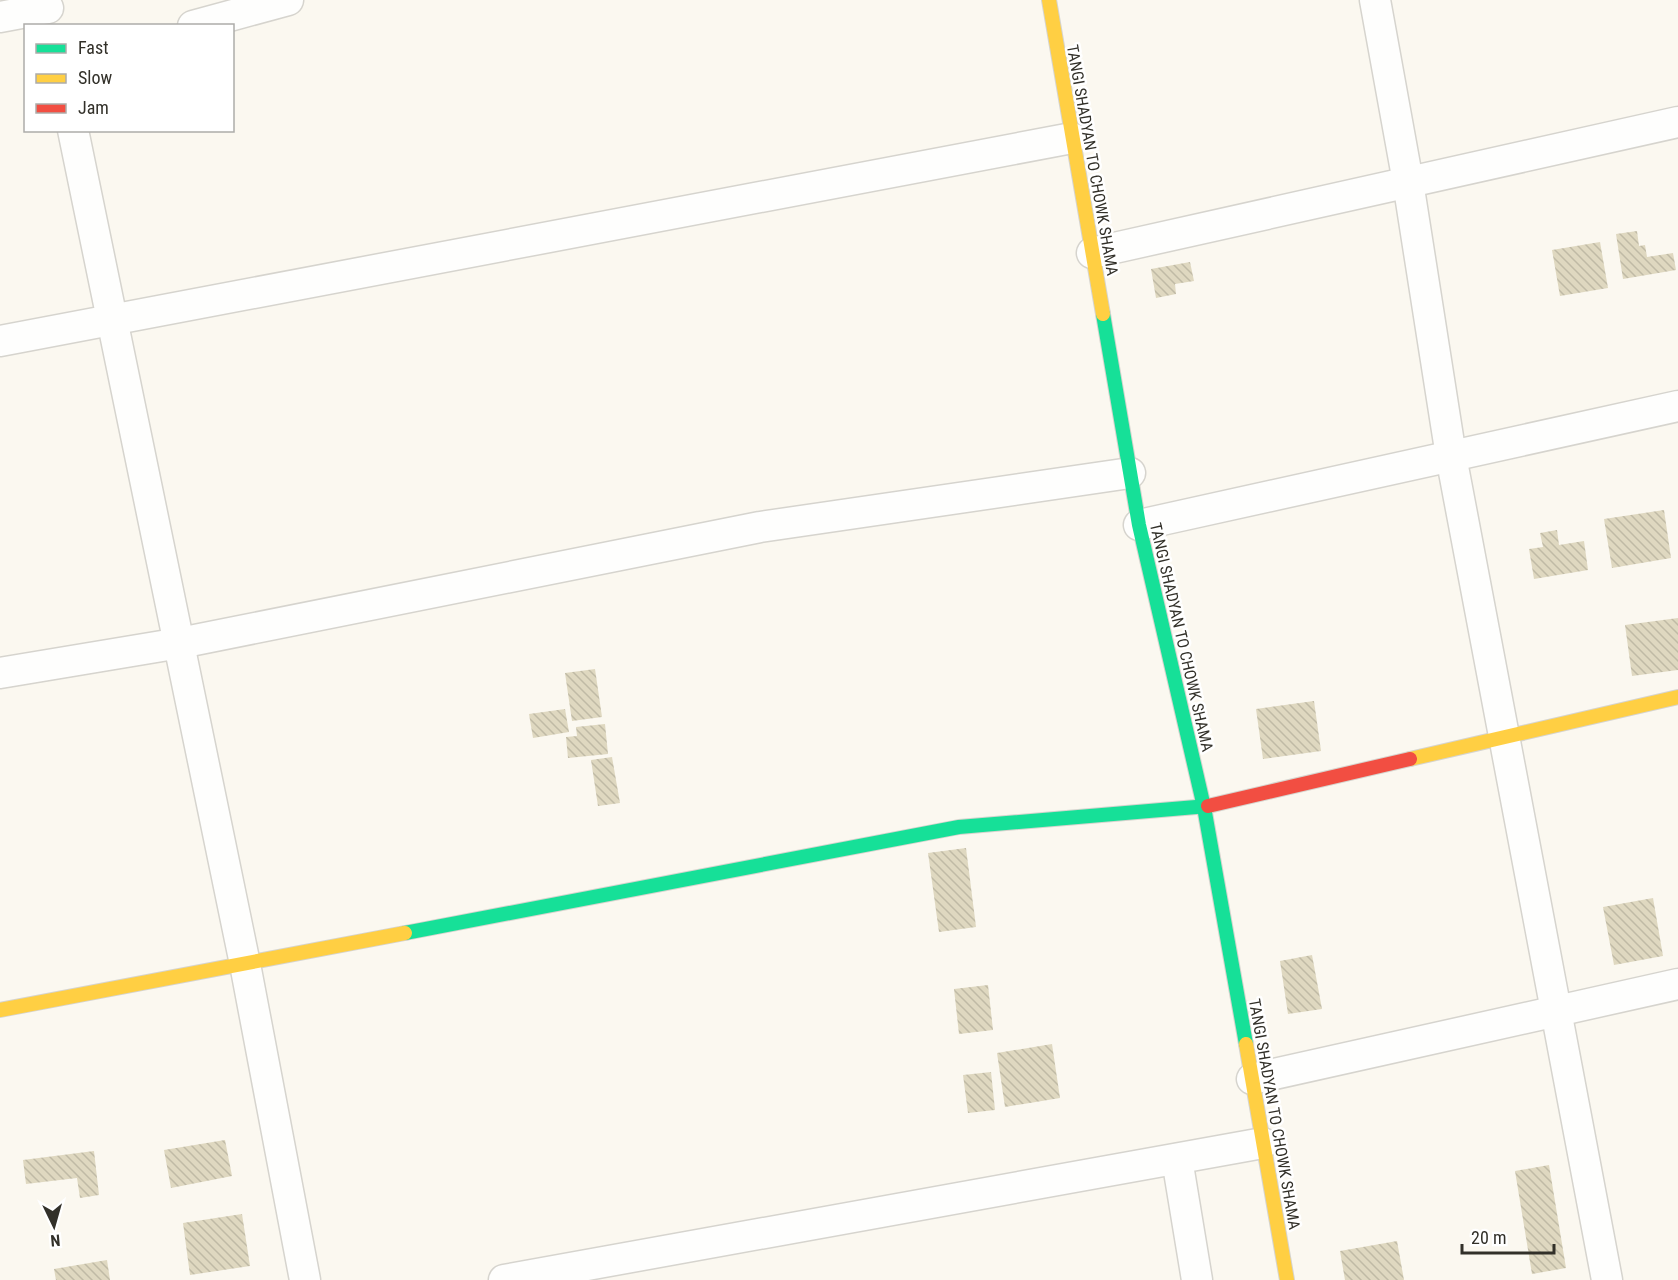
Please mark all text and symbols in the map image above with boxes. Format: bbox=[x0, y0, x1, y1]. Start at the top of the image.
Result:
legend bbox=[24, 24, 234, 132]
text: Fast bbox=[78, 37, 109, 58]
street label: TANGI SHADYAN TO CHOWK SHAMA bbox=[1063, 43, 1122, 277]
text: Slow bbox=[78, 67, 113, 88]
text: Jam bbox=[78, 97, 109, 118]
street label: TANGI SHADYAN TO CHOWK SHAMA bbox=[1146, 521, 1217, 753]
street label: TANGI SHADYAN TO CHOWK SHAMA bbox=[1245, 997, 1304, 1231]
north arrow bbox=[24, 1196, 84, 1256]
scale bar bbox=[1462, 1217, 1554, 1255]
text: 20 m bbox=[1471, 1227, 1506, 1248]
text: N bbox=[50, 1231, 61, 1250]

